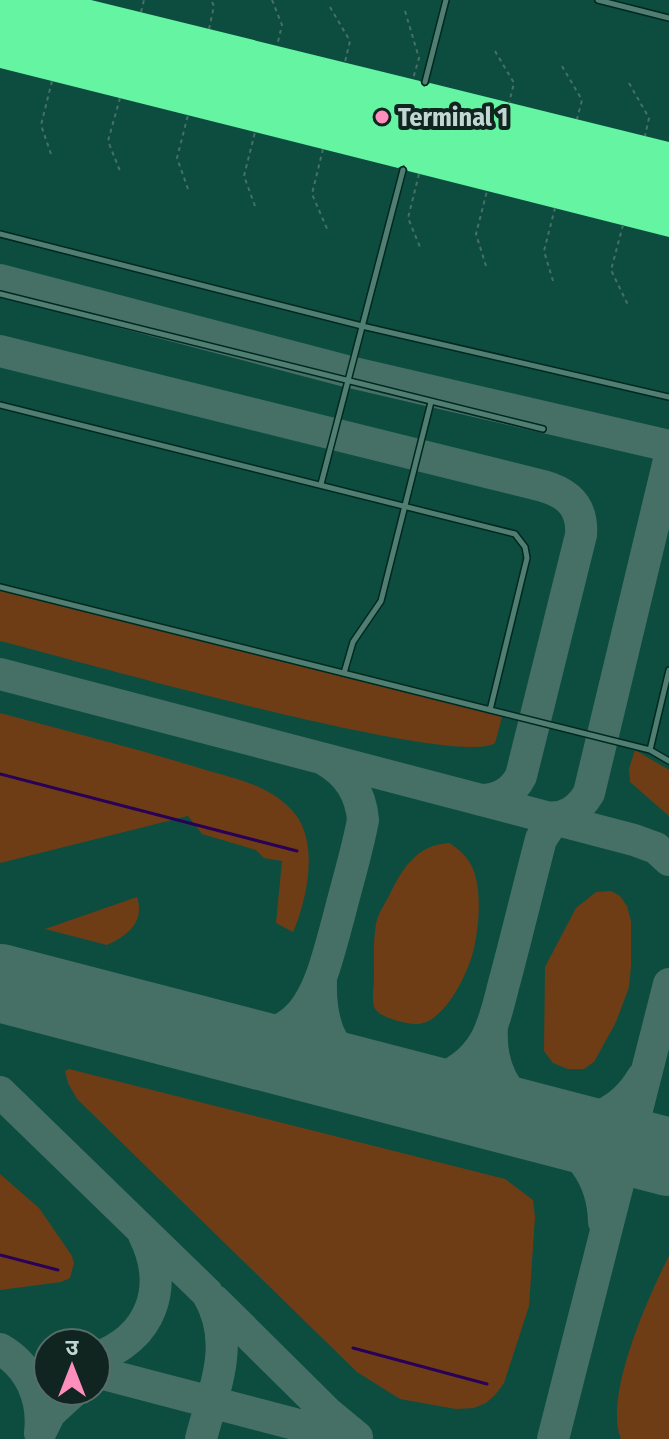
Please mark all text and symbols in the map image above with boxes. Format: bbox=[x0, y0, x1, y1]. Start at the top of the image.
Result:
place label: Terminal 1 bbox=[398, 102, 508, 133]
marker: Terminal 1 bbox=[373, 108, 391, 126]
north arrow bbox=[32, 1327, 112, 1407]
text: उ bbox=[66, 1334, 80, 1361]

